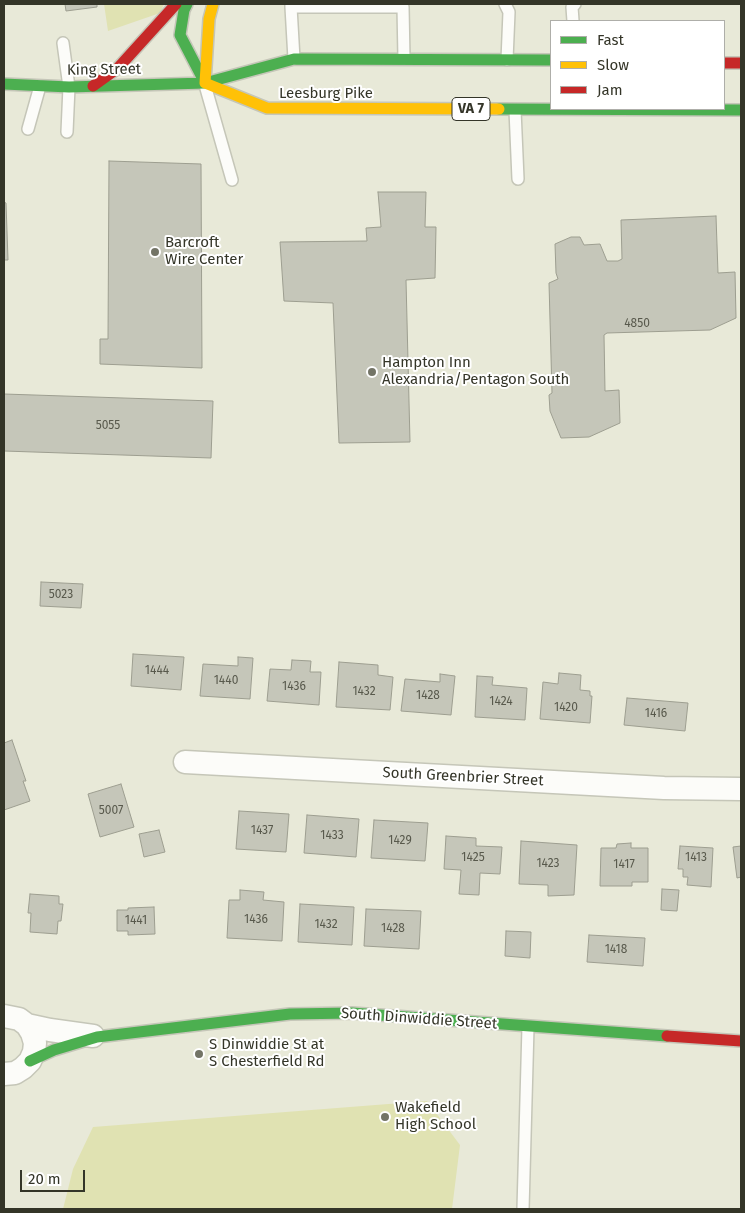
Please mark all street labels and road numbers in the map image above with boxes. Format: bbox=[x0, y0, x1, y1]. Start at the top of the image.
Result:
street label: King Street bbox=[67, 60, 141, 80]
street label: Leesburg Pike bbox=[279, 85, 373, 103]
road number: VA 7 bbox=[452, 98, 490, 120]
street label: South Greenbrier Street bbox=[382, 764, 544, 790]
street label: South Dinwiddie Street bbox=[340, 1005, 498, 1033]

